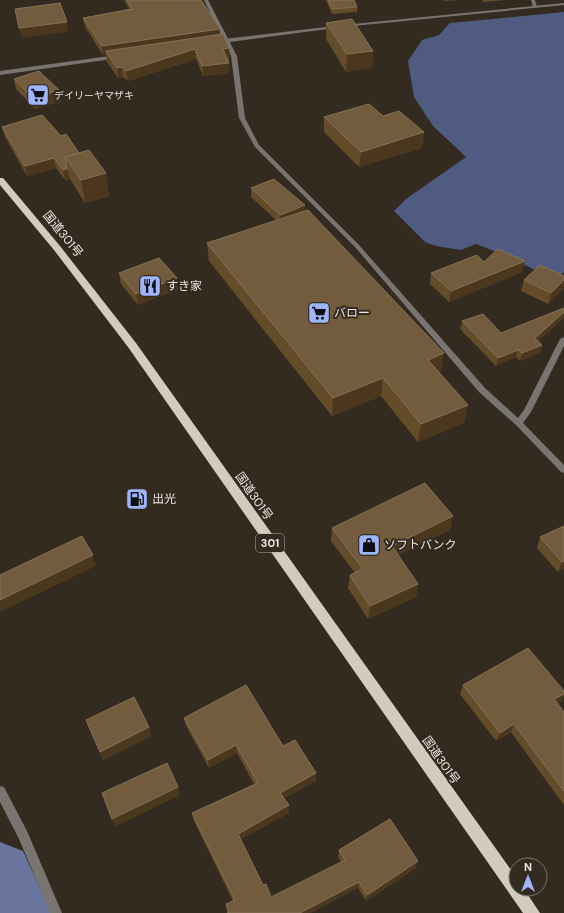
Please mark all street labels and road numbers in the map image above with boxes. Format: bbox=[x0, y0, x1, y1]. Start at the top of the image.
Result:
street label: 国道301号 bbox=[39, 208, 87, 260]
street label: 国道301号 bbox=[232, 469, 276, 523]
road number: 301 bbox=[256, 534, 284, 552]
street label: 国道301号 bbox=[419, 733, 463, 787]

